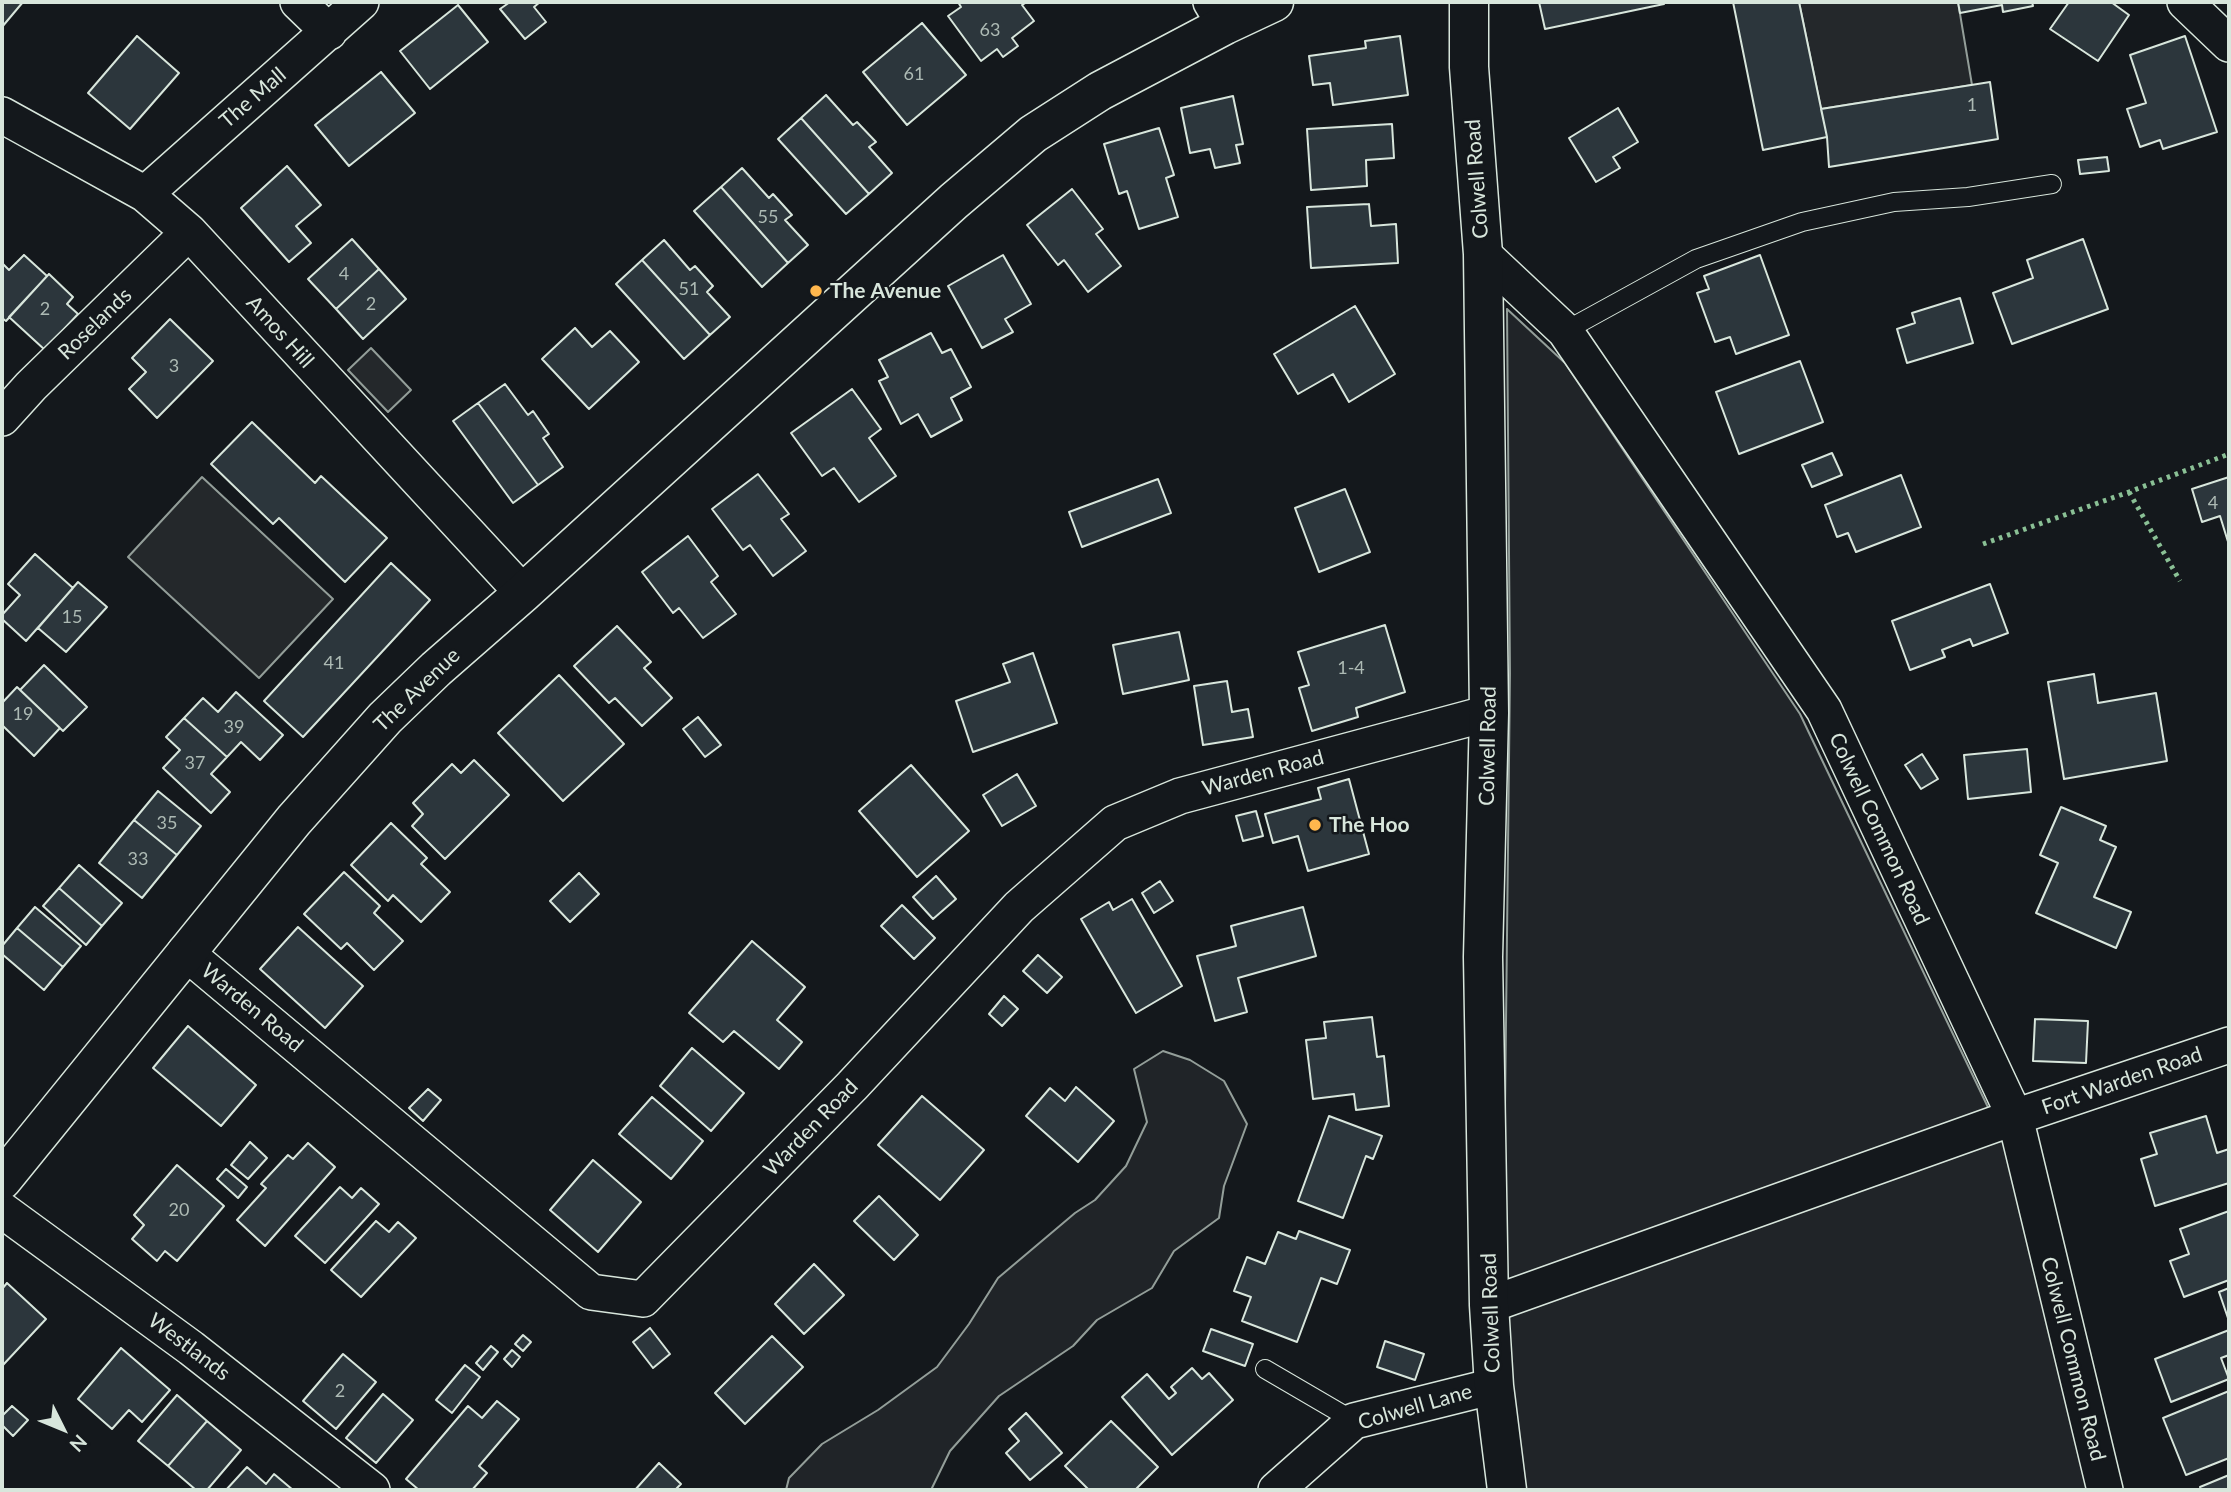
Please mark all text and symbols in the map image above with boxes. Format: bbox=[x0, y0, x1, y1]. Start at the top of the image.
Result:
house number: 63 bbox=[980, 19, 1000, 41]
street label: The Mall bbox=[215, 62, 291, 134]
house number: 61 bbox=[904, 63, 924, 85]
house number: 1 bbox=[1967, 94, 1977, 116]
street label: Colwell Road bbox=[1460, 118, 1494, 240]
house number: 55 bbox=[758, 206, 778, 228]
house number: 4 bbox=[339, 263, 349, 285]
house number: 51 bbox=[679, 278, 699, 300]
place label: The Avenue bbox=[830, 278, 941, 304]
street label: Roselands bbox=[53, 283, 137, 365]
marker: The Avenue bbox=[808, 283, 824, 299]
street label: Amos Hill bbox=[241, 291, 319, 373]
house number: 2 bbox=[366, 293, 376, 315]
house number: 2 bbox=[40, 298, 50, 320]
house number: 3 bbox=[169, 355, 179, 377]
house number: 4 bbox=[2208, 492, 2218, 514]
house number: 15 bbox=[62, 606, 82, 628]
street label: The Avenue bbox=[369, 643, 465, 737]
house number: 41 bbox=[324, 652, 344, 674]
house number: 1-4 bbox=[1337, 657, 1365, 679]
street label: Colwell Road bbox=[1474, 686, 1502, 806]
house number: 19 bbox=[13, 703, 33, 725]
house number: 39 bbox=[224, 716, 244, 738]
street label: Colwell Common Road bbox=[1823, 729, 1935, 929]
street label: Warden Road bbox=[1199, 745, 1327, 801]
house number: 37 bbox=[185, 752, 205, 774]
house number: 35 bbox=[157, 812, 177, 834]
place label: The Hoo bbox=[1329, 812, 1410, 838]
marker: The Hoo bbox=[1307, 817, 1323, 833]
house number: 33 bbox=[128, 848, 148, 870]
street label: Warden Road bbox=[196, 958, 308, 1058]
street label: Fort Warden Road bbox=[2038, 1042, 2206, 1120]
street label: Warden Road bbox=[759, 1074, 863, 1182]
house number: 20 bbox=[169, 1199, 189, 1221]
street label: Colwell Road bbox=[1476, 1253, 1506, 1373]
street label: Colwell Common Road bbox=[2035, 1254, 2111, 1464]
street label: Westlands bbox=[143, 1308, 235, 1386]
street label: Colwell Lane bbox=[1355, 1379, 1475, 1435]
house number: 2 bbox=[335, 1380, 345, 1402]
north arrow bbox=[28, 1394, 98, 1464]
text: N bbox=[65, 1430, 92, 1457]

